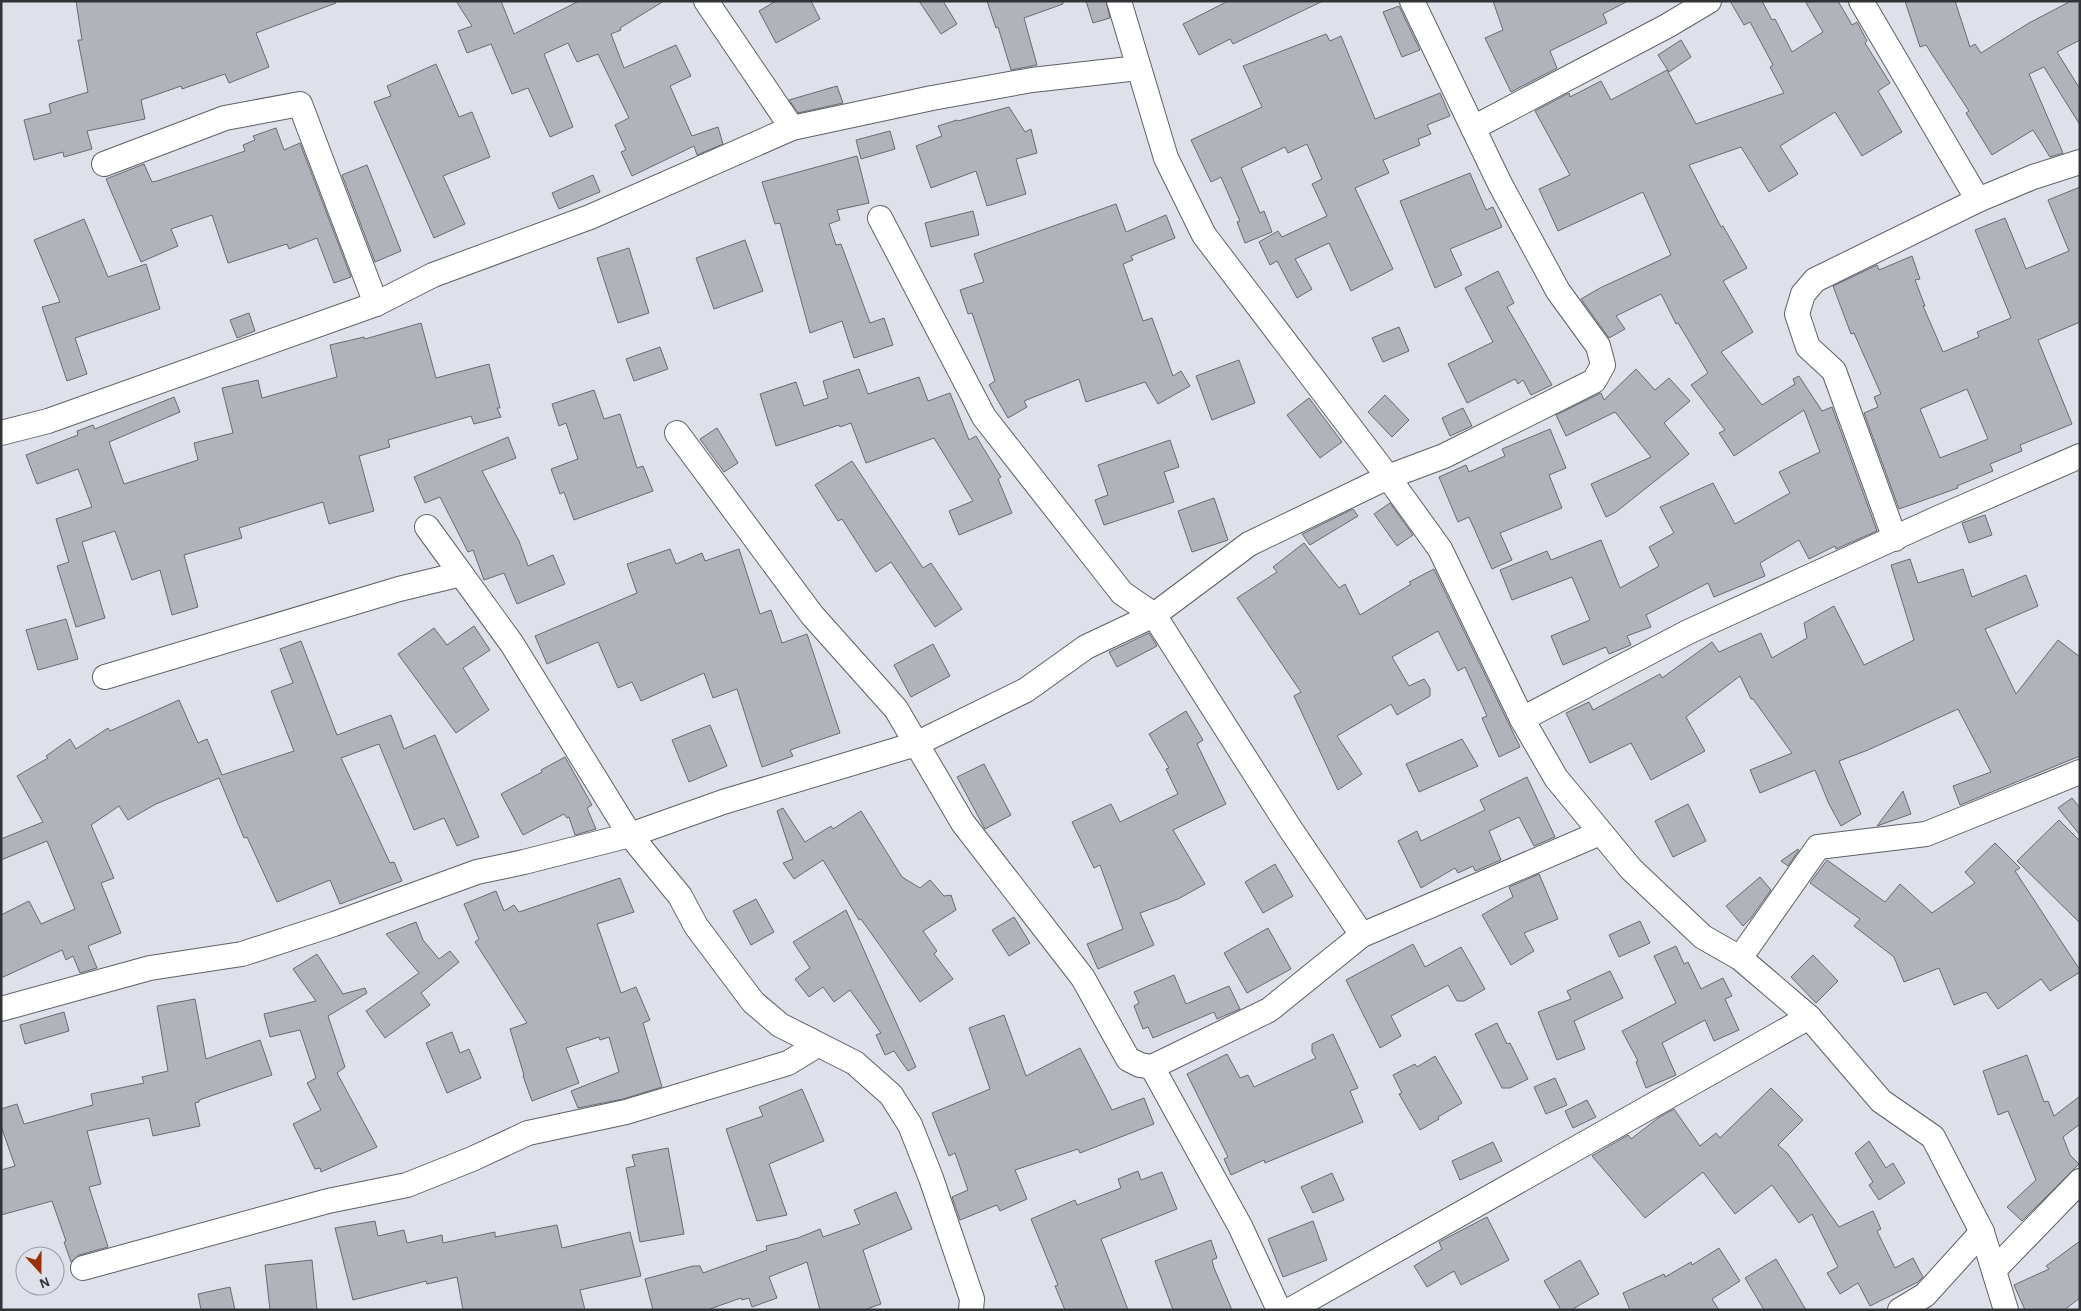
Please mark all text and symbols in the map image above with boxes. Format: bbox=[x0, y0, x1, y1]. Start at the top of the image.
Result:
north arrow bbox=[15, 1246, 65, 1296]
text: N bbox=[37, 1274, 51, 1290]

